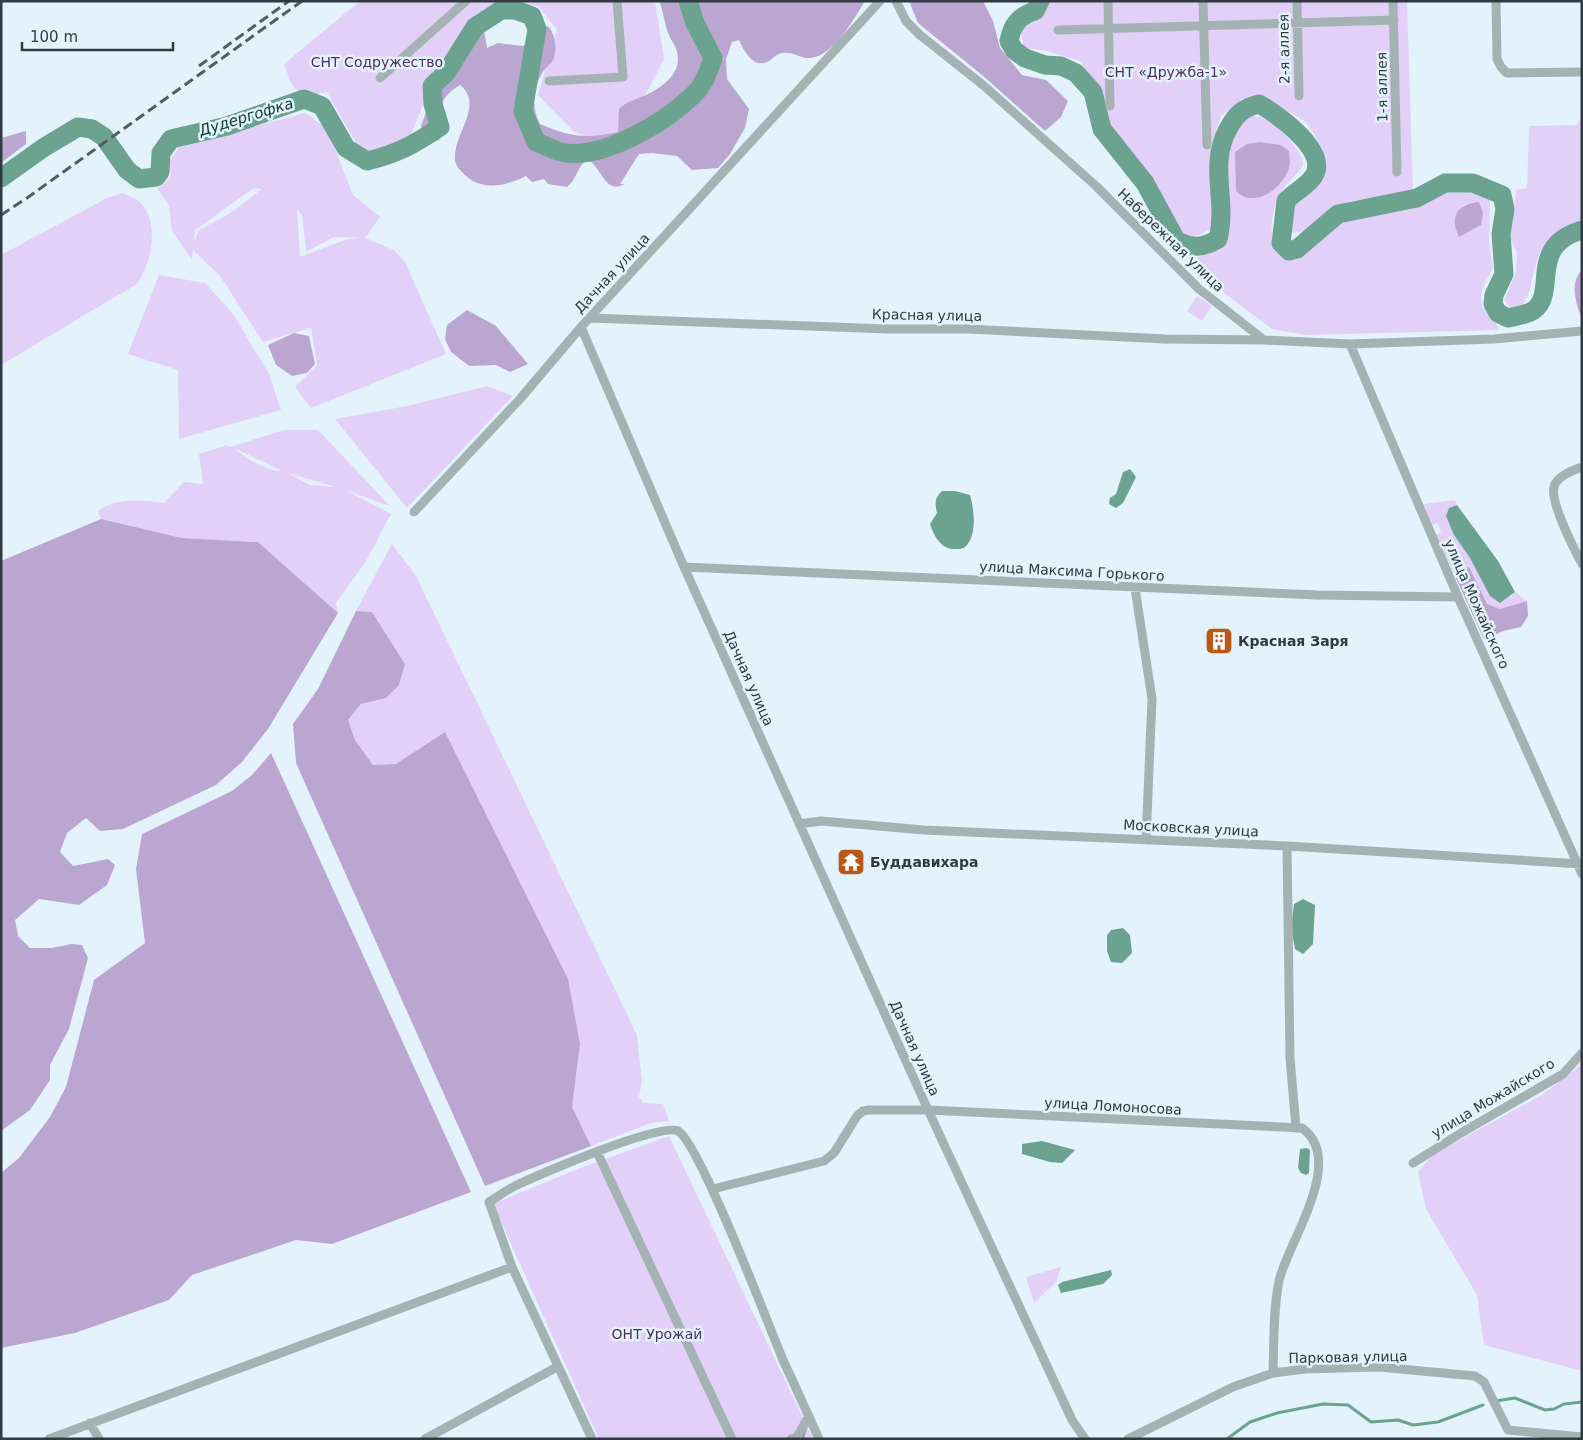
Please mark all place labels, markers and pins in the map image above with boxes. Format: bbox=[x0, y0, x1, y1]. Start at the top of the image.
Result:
building icon: Красная Заря bbox=[1204, 626, 1234, 656]
place label: Красная Заря bbox=[1238, 633, 1349, 649]
temple icon: Буддавихара bbox=[836, 847, 866, 877]
place label: Буддавихара bbox=[870, 854, 978, 870]

